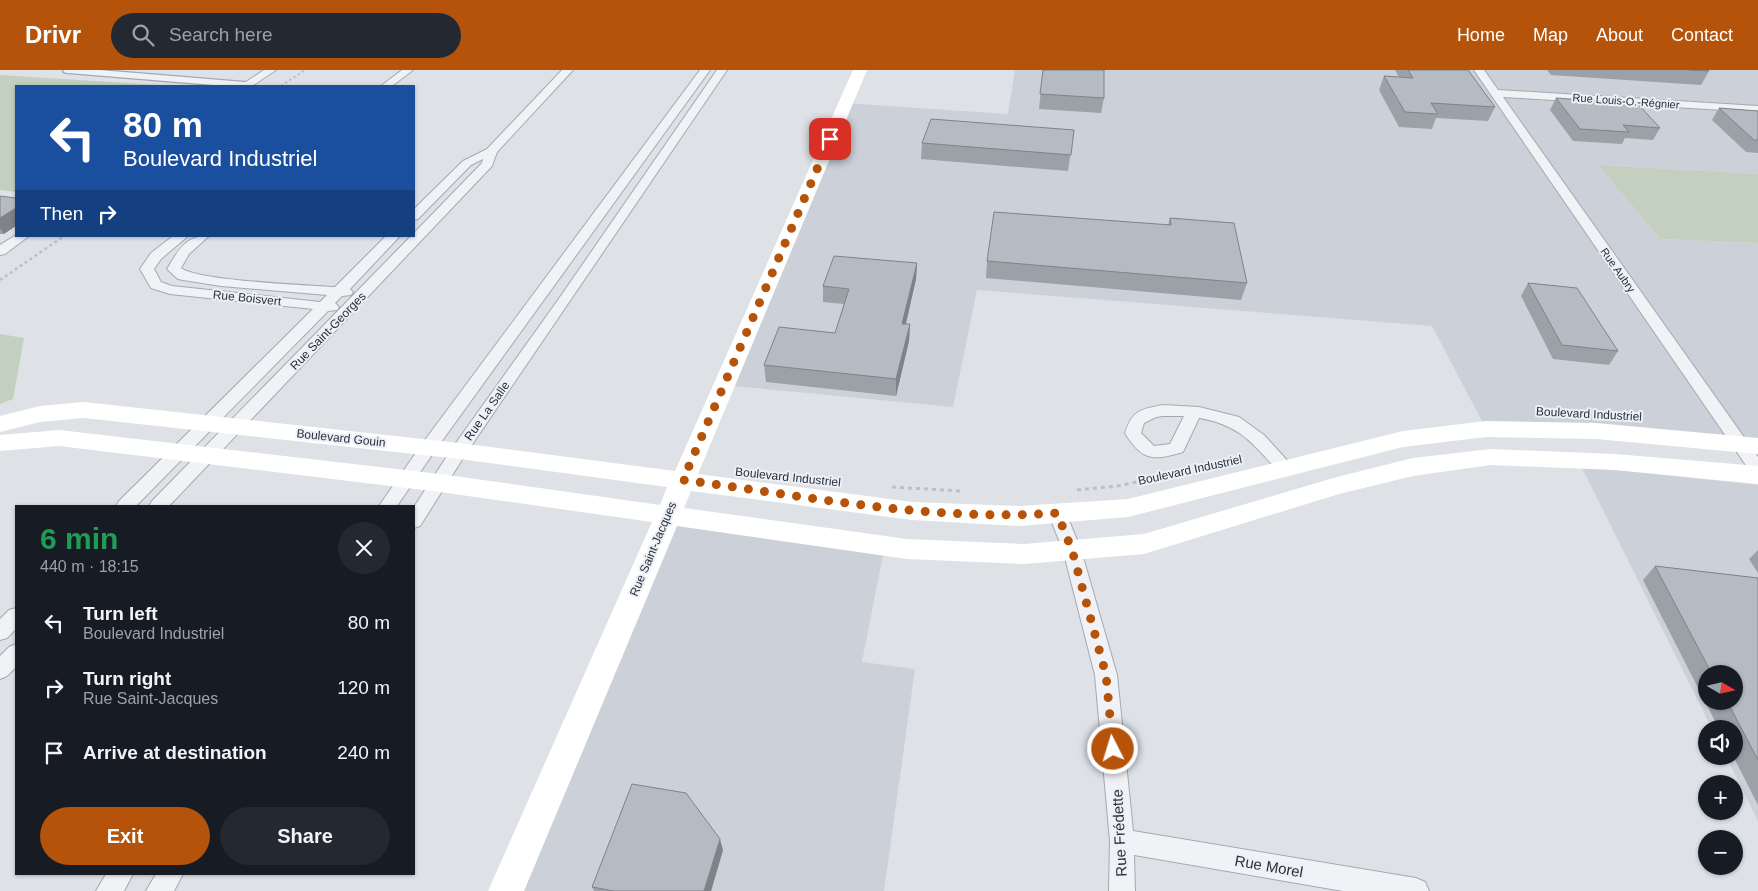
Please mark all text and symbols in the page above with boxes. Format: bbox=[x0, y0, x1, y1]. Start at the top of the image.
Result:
search box bbox=[111, 13, 461, 58]
text: Drivr bbox=[25, 21, 81, 48]
icon: search bbox=[129, 21, 157, 49]
text: Search here bbox=[169, 24, 273, 45]
text: Home bbox=[1457, 25, 1505, 45]
text: Map bbox=[1533, 25, 1568, 45]
text: About bbox=[1596, 25, 1643, 45]
text: Contact bbox=[1671, 25, 1733, 45]
street label: Rue Louis-O.-Régnier bbox=[1572, 91, 1680, 111]
icon: left bbox=[40, 105, 105, 170]
text: 80 m bbox=[123, 105, 203, 144]
pin bbox=[809, 118, 851, 160]
icon: arrive bbox=[816, 125, 844, 153]
text: Boulevard Industriel bbox=[123, 146, 317, 171]
icon: right bbox=[93, 200, 121, 228]
text: Then bbox=[40, 203, 83, 224]
street label: Rue Aubry bbox=[1598, 246, 1638, 295]
street label: Rue Boisvert bbox=[212, 287, 283, 309]
street label: Rue Saint-Georges bbox=[287, 289, 369, 373]
street label: Rue La Salle bbox=[462, 379, 513, 443]
street label: Boulevard Industriel bbox=[1536, 404, 1642, 424]
street label: Boulevard Gouin bbox=[296, 426, 386, 450]
street label: Boulevard Industriel bbox=[1137, 452, 1243, 488]
street label: Boulevard Industriel bbox=[735, 464, 841, 490]
street label: Rue Saint-Jacques bbox=[627, 500, 679, 598]
text: 6 min bbox=[40, 522, 118, 555]
button: close bbox=[338, 522, 390, 574]
text: 440 m · 18:15 bbox=[40, 558, 139, 575]
text: Turn left bbox=[83, 603, 158, 624]
icon: left bbox=[40, 609, 68, 637]
text: 80 m bbox=[348, 612, 390, 633]
text: Boulevard Industriel bbox=[83, 625, 224, 642]
north arrow bbox=[1698, 665, 1742, 710]
map controls bbox=[1698, 665, 1743, 875]
text: Turn right bbox=[83, 668, 171, 689]
icon: right bbox=[40, 674, 68, 702]
text: 120 m bbox=[337, 677, 390, 698]
text: Rue Saint-Jacques bbox=[83, 690, 218, 707]
button: sound bbox=[1698, 720, 1743, 765]
position arrow bbox=[1086, 722, 1138, 774]
icon: arrive bbox=[40, 739, 68, 767]
text: Arrive at destination bbox=[83, 742, 267, 763]
text: 240 m bbox=[337, 742, 390, 763]
button: + bbox=[1698, 775, 1743, 820]
street label: Rue Frédette bbox=[1108, 789, 1130, 877]
button: Exit bbox=[40, 807, 210, 865]
button: Share bbox=[220, 807, 390, 865]
button: − bbox=[1698, 830, 1743, 875]
street label: Rue Morel bbox=[1233, 852, 1305, 880]

